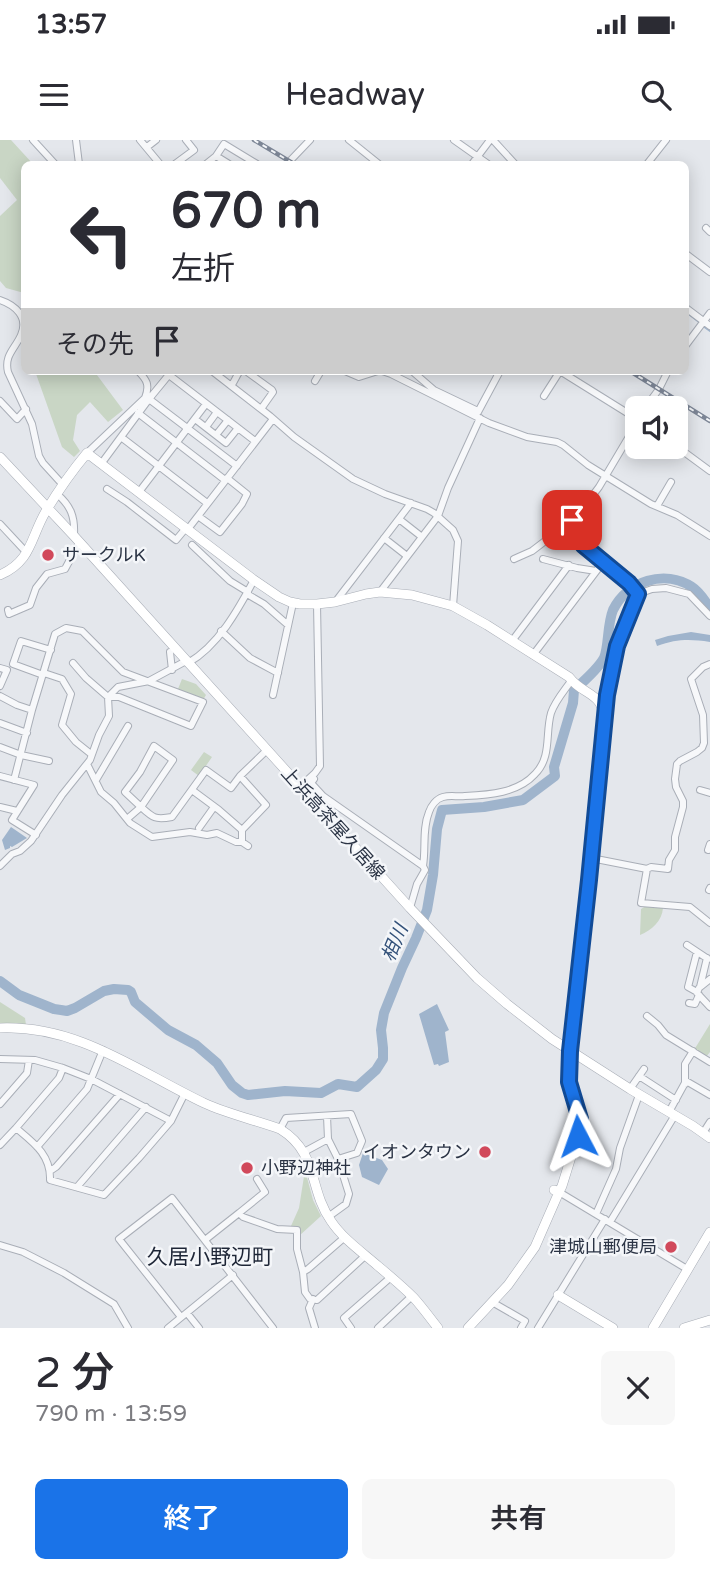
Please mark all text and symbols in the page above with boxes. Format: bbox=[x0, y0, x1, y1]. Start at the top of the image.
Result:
text: 13:57 bbox=[35, 9, 107, 40]
icon: menu bbox=[35, 76, 73, 114]
text: Headway bbox=[285, 76, 425, 114]
icon: search bbox=[637, 76, 675, 114]
text: 670 m bbox=[171, 182, 321, 241]
icon: left bbox=[56, 189, 147, 280]
text: 左折 bbox=[171, 250, 235, 288]
icon: arrive bbox=[148, 322, 186, 360]
text: その先 bbox=[56, 329, 134, 360]
map controls bbox=[625, 396, 688, 459]
button: sound bbox=[625, 396, 688, 459]
pin bbox=[542, 490, 602, 550]
icon: arrive bbox=[553, 501, 591, 539]
place label: サークルK bbox=[62, 544, 146, 566]
marker: サークルK bbox=[40, 547, 56, 563]
street label: 上浜高茶屋久居線 bbox=[277, 762, 389, 884]
water label: 相川 bbox=[377, 919, 413, 965]
position arrow bbox=[541, 1099, 615, 1173]
place label: イオンタウン bbox=[363, 1141, 471, 1163]
marker: イオンタウン bbox=[477, 1144, 493, 1160]
place label: 小野辺神社 bbox=[261, 1157, 351, 1179]
marker: 小野辺神社 bbox=[239, 1160, 255, 1176]
place label: 津城山郵便局 bbox=[549, 1236, 657, 1258]
marker: 津城山郵便局 bbox=[663, 1239, 679, 1255]
district label: 久居小野辺町 bbox=[147, 1245, 273, 1270]
text: 2 分 bbox=[35, 1348, 114, 1399]
button: close bbox=[601, 1351, 675, 1425]
text: 790 m · 13:59 bbox=[35, 1400, 187, 1428]
button: 終了 bbox=[35, 1479, 348, 1559]
button: 共有 bbox=[362, 1479, 675, 1559]

